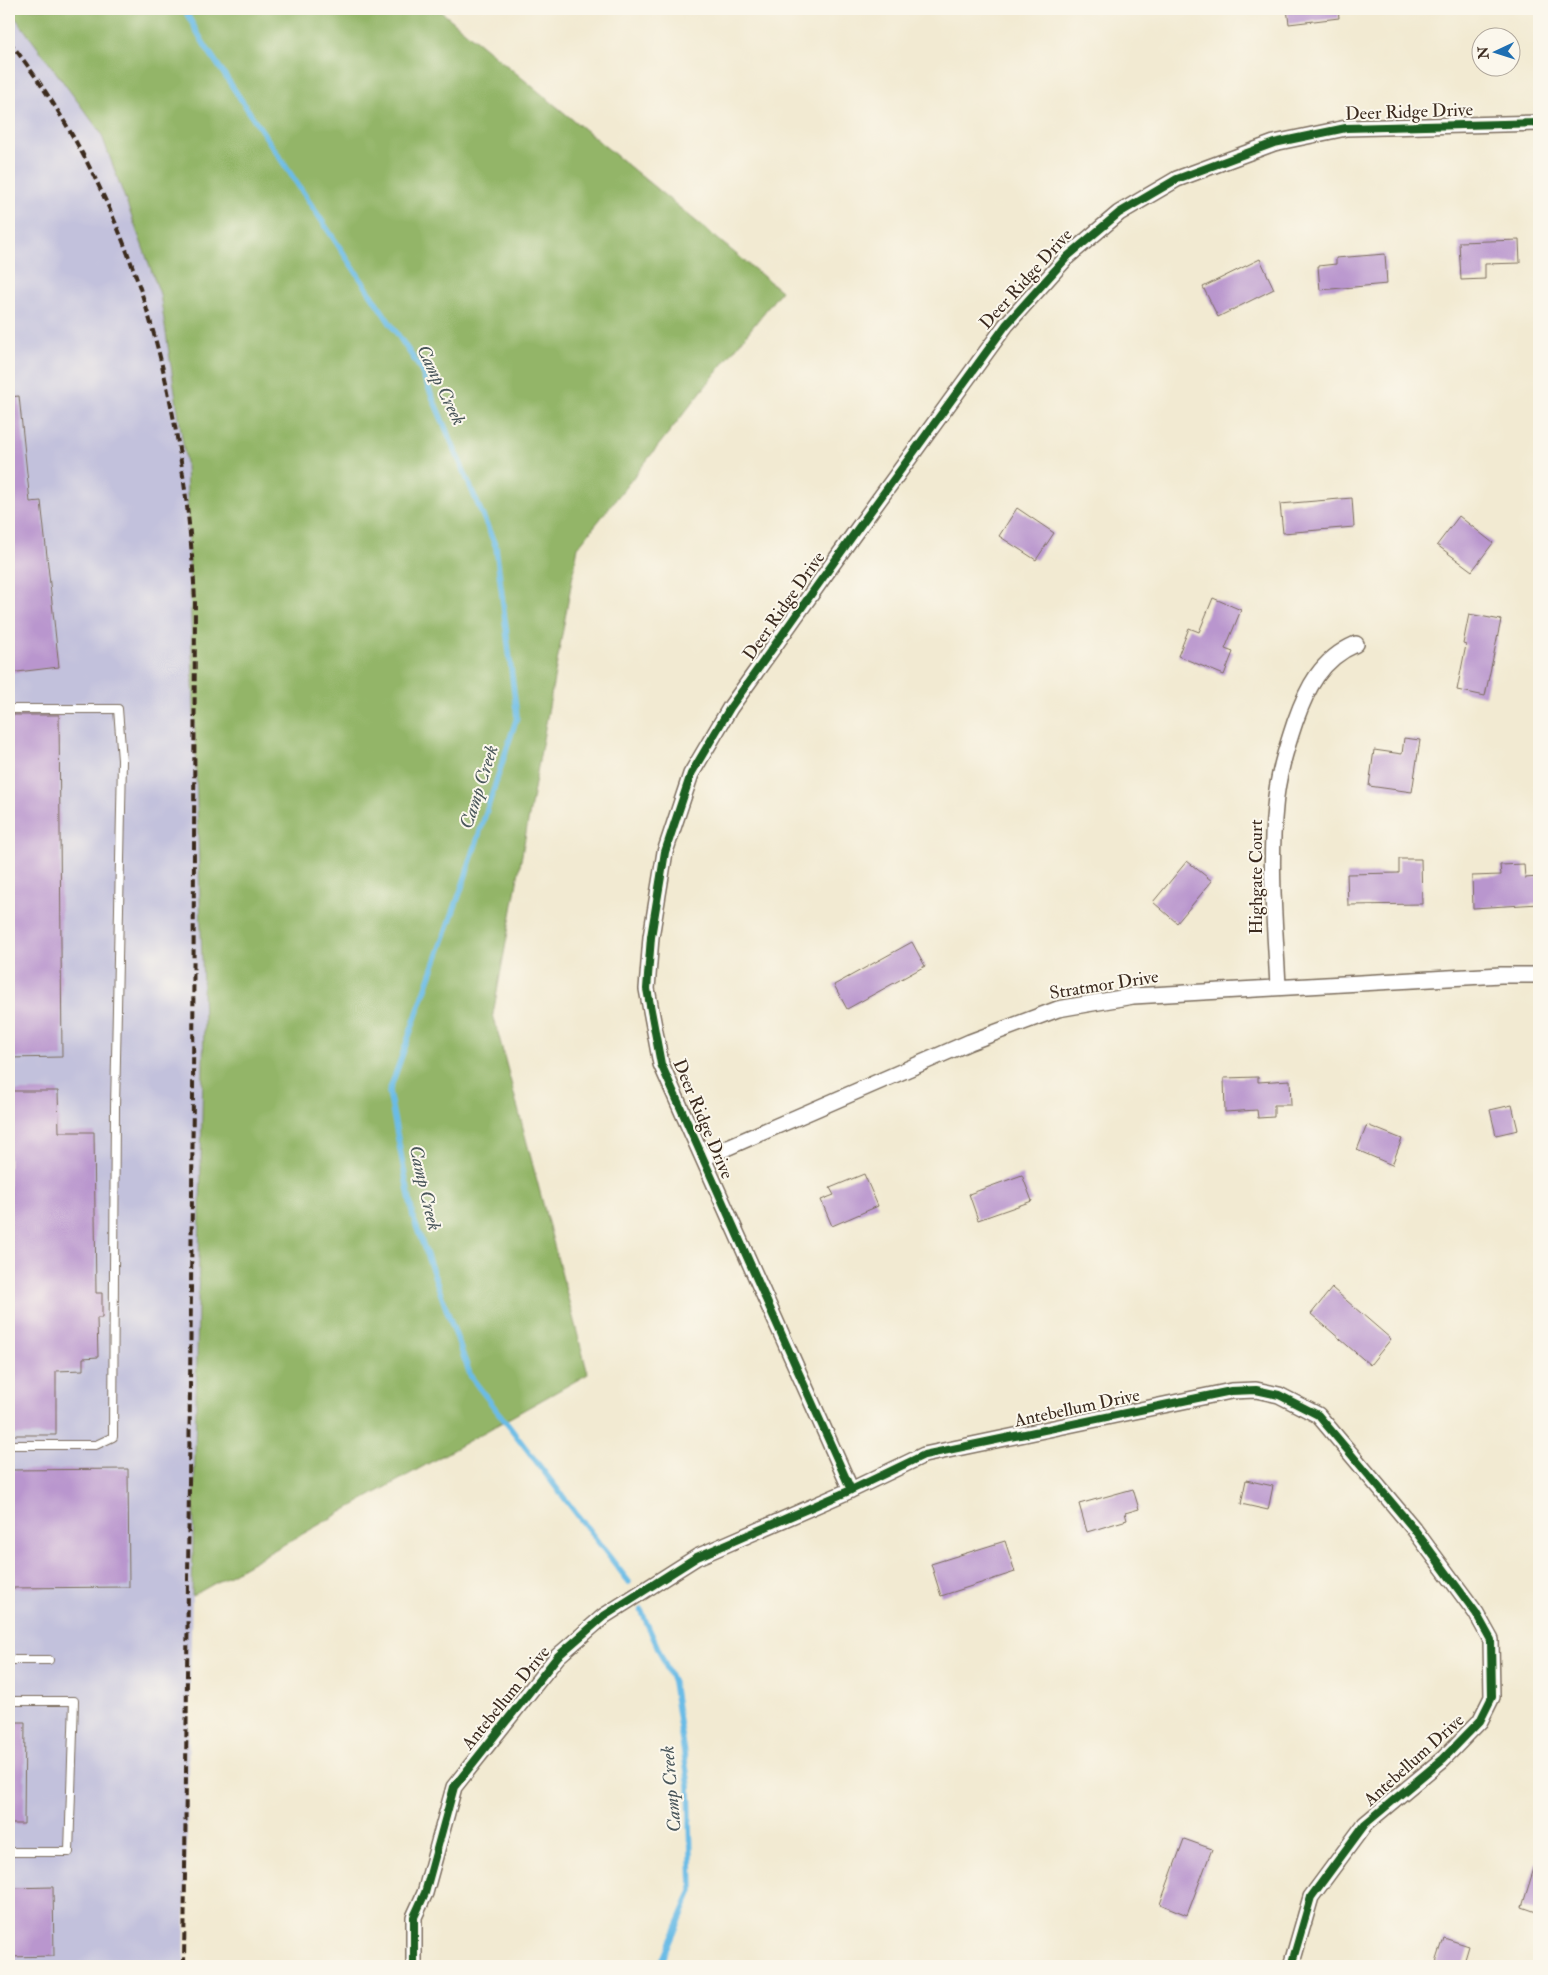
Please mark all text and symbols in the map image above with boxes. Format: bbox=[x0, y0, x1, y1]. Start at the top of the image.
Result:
north arrow bbox=[1470, 28, 1520, 78]
text: N bbox=[1475, 46, 1493, 61]
street label: Deer Ridge Drive bbox=[1345, 98, 1474, 126]
street label: Deer Ridge Drive bbox=[975, 223, 1078, 334]
water label: Camp Creek bbox=[411, 341, 471, 429]
street label: Deer Ridge Drive bbox=[738, 547, 830, 665]
water label: Camp Creek bbox=[454, 742, 504, 832]
street label: Highgate Court bbox=[1245, 819, 1268, 934]
street label: Stratmor Drive bbox=[1048, 965, 1161, 1005]
street label: Deer Ridge Drive bbox=[667, 1056, 739, 1183]
water label: Camp Creek bbox=[404, 1143, 446, 1233]
street label: Antebellum Drive bbox=[1011, 1383, 1142, 1433]
street label: Antebellum Drive bbox=[456, 1641, 555, 1756]
street label: Antebellum Drive bbox=[1358, 1708, 1470, 1812]
water label: Camp Creek bbox=[655, 1745, 687, 1833]

